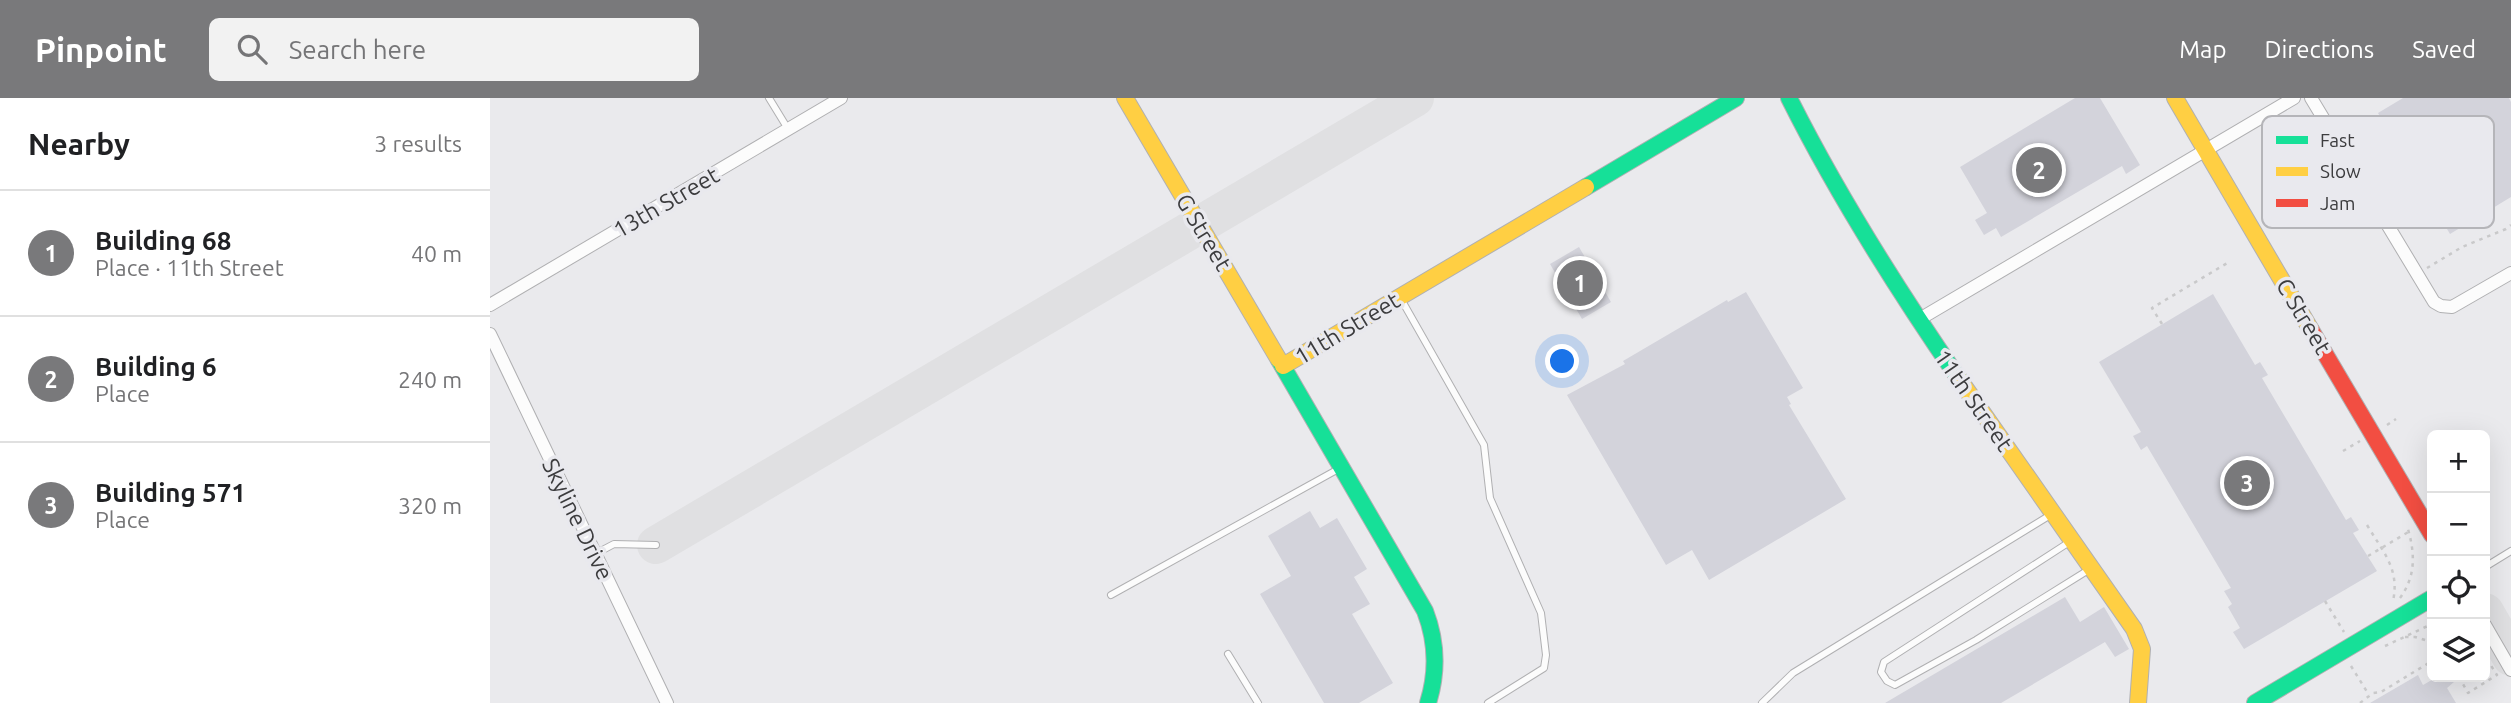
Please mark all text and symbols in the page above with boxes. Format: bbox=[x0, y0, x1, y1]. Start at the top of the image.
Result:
search box bbox=[209, 18, 699, 81]
icon: search bbox=[233, 30, 271, 68]
text: Pinpoint bbox=[35, 31, 167, 68]
text: Search here bbox=[289, 35, 426, 64]
text: Map bbox=[2179, 36, 2226, 63]
text: Directions bbox=[2264, 36, 2374, 63]
text: Saved bbox=[2412, 36, 2476, 63]
legend bbox=[2262, 116, 2494, 228]
text: Nearby bbox=[28, 127, 130, 161]
text: Fast bbox=[2320, 129, 2355, 151]
text: 3 results bbox=[374, 131, 462, 156]
pin: 2 bbox=[2016, 144, 2062, 196]
text: Slow bbox=[2320, 160, 2361, 182]
street label: 13th Street bbox=[609, 162, 723, 242]
street label: G Street bbox=[1171, 189, 1237, 275]
text: Jam bbox=[2320, 192, 2356, 214]
text: Building 68 bbox=[95, 226, 231, 255]
text: 1 bbox=[45, 241, 57, 266]
text: 40 m bbox=[411, 241, 462, 266]
text: Place · 11th Street bbox=[95, 255, 284, 280]
pin: 1 bbox=[1557, 257, 1603, 309]
street label: C Street bbox=[2272, 274, 2336, 358]
street label: 11th Street bbox=[1290, 287, 1404, 369]
your location bbox=[1545, 344, 1579, 378]
street label: 11th Street bbox=[1930, 345, 2018, 455]
text: Building 6 bbox=[95, 352, 217, 381]
text: 2 bbox=[45, 367, 57, 392]
text: 240 m bbox=[398, 367, 462, 392]
text: Place bbox=[95, 381, 150, 406]
map controls bbox=[2427, 430, 2490, 682]
button: + bbox=[2427, 430, 2490, 493]
street label: Skyline Drive bbox=[538, 454, 618, 584]
pin: 3 bbox=[2224, 457, 2270, 509]
text: Building 571 bbox=[95, 478, 246, 507]
text: 3 bbox=[45, 493, 57, 518]
text: 320 m bbox=[398, 493, 462, 518]
button: − bbox=[2427, 493, 2490, 556]
text: Place bbox=[95, 507, 150, 532]
button: locate bbox=[2427, 556, 2490, 619]
button: layers bbox=[2427, 619, 2490, 682]

